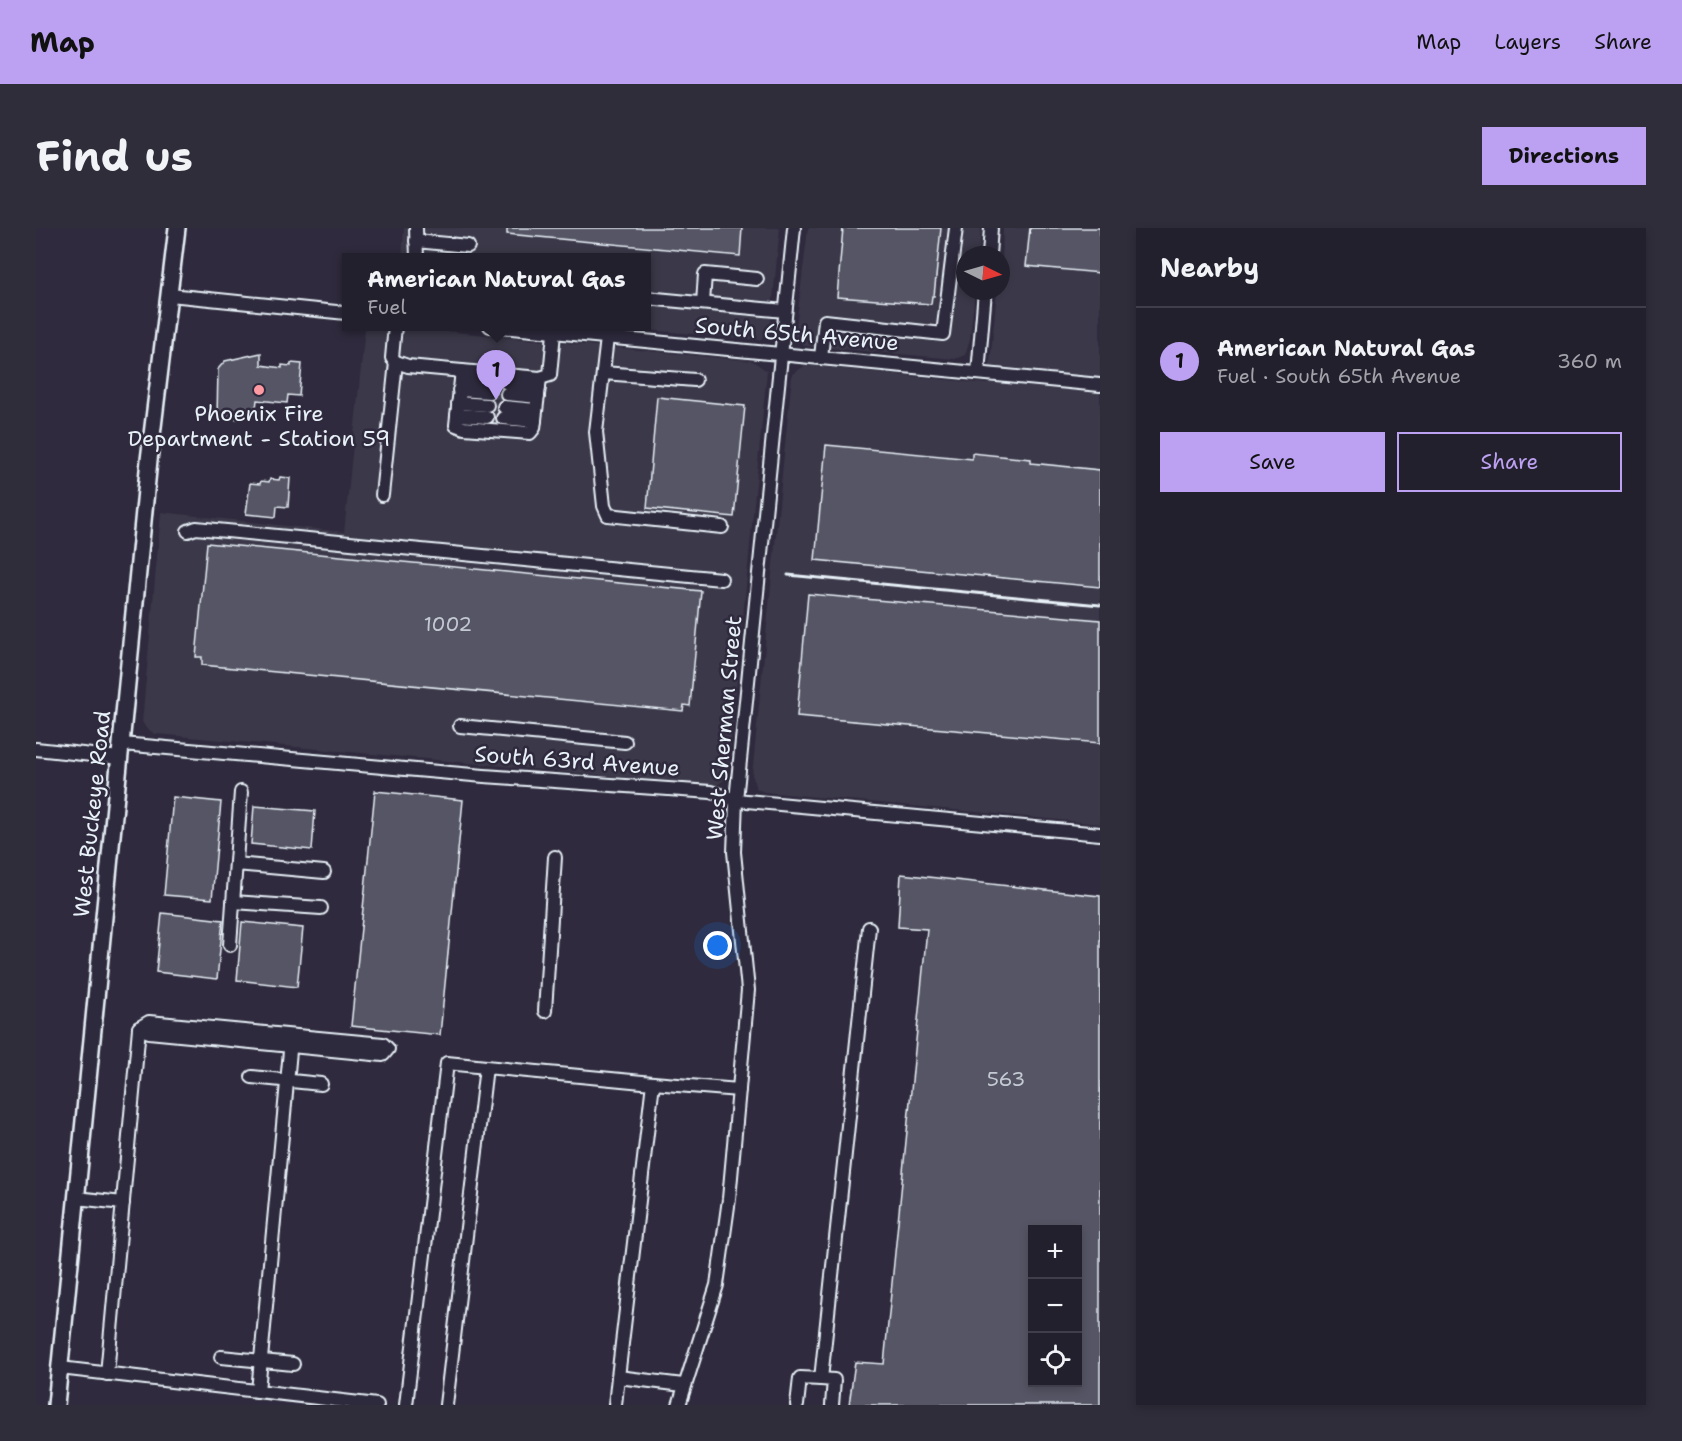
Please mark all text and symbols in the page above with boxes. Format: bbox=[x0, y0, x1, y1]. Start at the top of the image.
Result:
text: Map bbox=[30, 23, 95, 61]
text: Map bbox=[1416, 28, 1461, 56]
text: Layers bbox=[1494, 28, 1561, 56]
text: Share bbox=[1594, 28, 1652, 56]
button: Directions bbox=[1482, 127, 1646, 185]
text: Find us bbox=[36, 128, 193, 184]
north arrow bbox=[956, 246, 1010, 300]
text: Nearby bbox=[1160, 250, 1259, 285]
popup bbox=[342, 253, 651, 331]
text: American Natural Gas bbox=[367, 265, 626, 294]
text: Fuel bbox=[367, 294, 406, 320]
street label: South 65th Avenue bbox=[694, 311, 900, 357]
text: American Natural Gas bbox=[1217, 334, 1475, 363]
text: 1 bbox=[1175, 348, 1184, 374]
text: 360 m bbox=[1557, 348, 1622, 374]
pin: 1 bbox=[476, 350, 516, 400]
text: Fuel · South 65th Avenue bbox=[1217, 363, 1461, 389]
marker: Phoenix Fire Department - Station 59 bbox=[252, 383, 266, 397]
place label: Phoenix Fire Department - Station 59 bbox=[128, 399, 390, 453]
button: Save bbox=[1160, 432, 1385, 492]
button: Share bbox=[1397, 432, 1622, 492]
house number: 1002 bbox=[424, 611, 472, 637]
street label: West Sherman Street bbox=[700, 614, 748, 842]
street label: West Buckeye Road bbox=[67, 709, 117, 919]
street label: South 63rd Avenue bbox=[473, 739, 681, 783]
your location bbox=[703, 931, 732, 960]
house number: 563 bbox=[987, 1066, 1025, 1092]
map controls bbox=[1028, 1225, 1082, 1387]
button: + bbox=[1028, 1225, 1082, 1279]
button: − bbox=[1028, 1279, 1082, 1333]
button: locate bbox=[1028, 1333, 1082, 1387]

